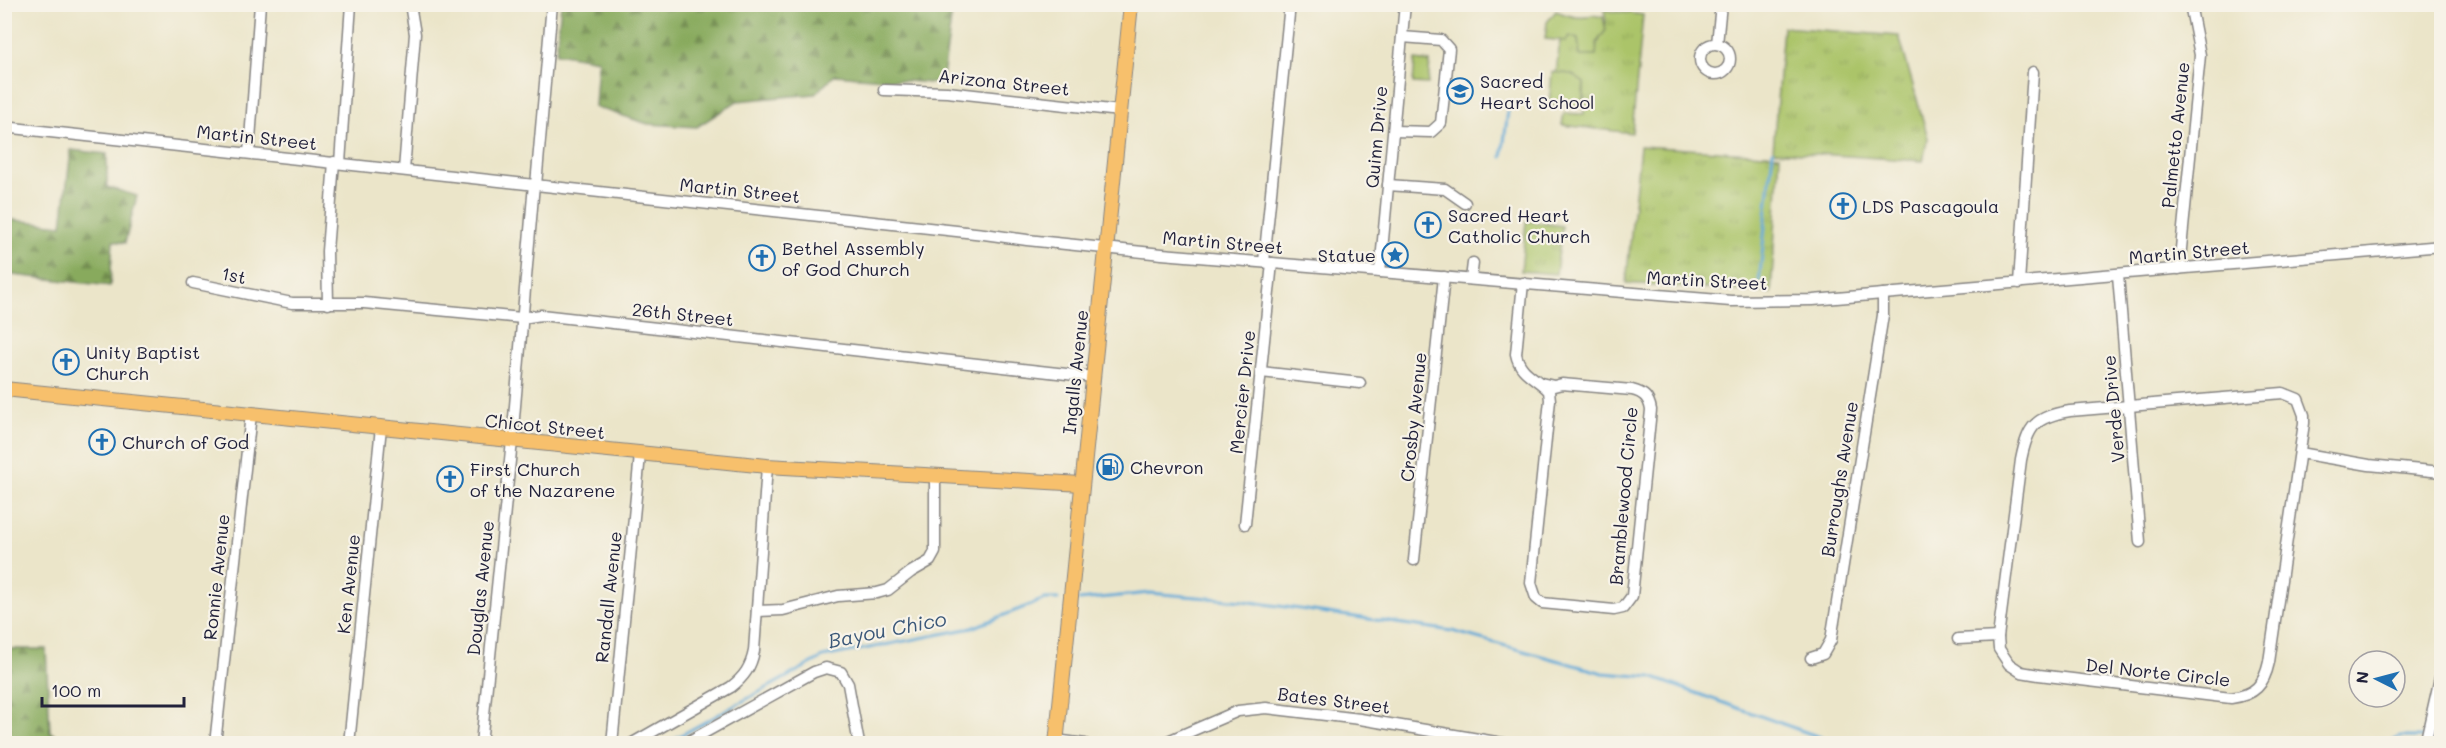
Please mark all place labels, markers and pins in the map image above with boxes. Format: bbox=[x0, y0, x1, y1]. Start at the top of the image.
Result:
place label: Sacred Heart School bbox=[1480, 69, 1595, 114]
school or university icon: Sacred Heart School bbox=[1445, 76, 1475, 106]
church icon: LDS Pascagoula bbox=[1828, 191, 1858, 221]
place label: LDS Pascagoula bbox=[1862, 194, 1999, 218]
place label: Sacred Heart Catholic Church bbox=[1448, 203, 1590, 248]
church icon: Sacred Heart Catholic Church bbox=[1413, 210, 1443, 240]
place label: Bethel Assembly of God Church bbox=[782, 236, 925, 281]
place icon: Statue bbox=[1380, 240, 1410, 270]
church icon: Bethel Assembly of God Church bbox=[747, 243, 777, 273]
place label: Statue bbox=[1318, 243, 1376, 267]
place label: Unity Baptist Church bbox=[86, 340, 200, 385]
church icon: Unity Baptist Church bbox=[51, 347, 81, 377]
church icon: Church of God bbox=[87, 427, 117, 457]
place label: Church of God bbox=[122, 430, 249, 454]
fuel station icon: Chevron bbox=[1095, 452, 1125, 482]
place label: Chevron bbox=[1130, 455, 1203, 479]
place label: First Church of the Nazarene bbox=[470, 457, 615, 502]
church icon: First Church of the Nazarene bbox=[435, 464, 465, 494]

